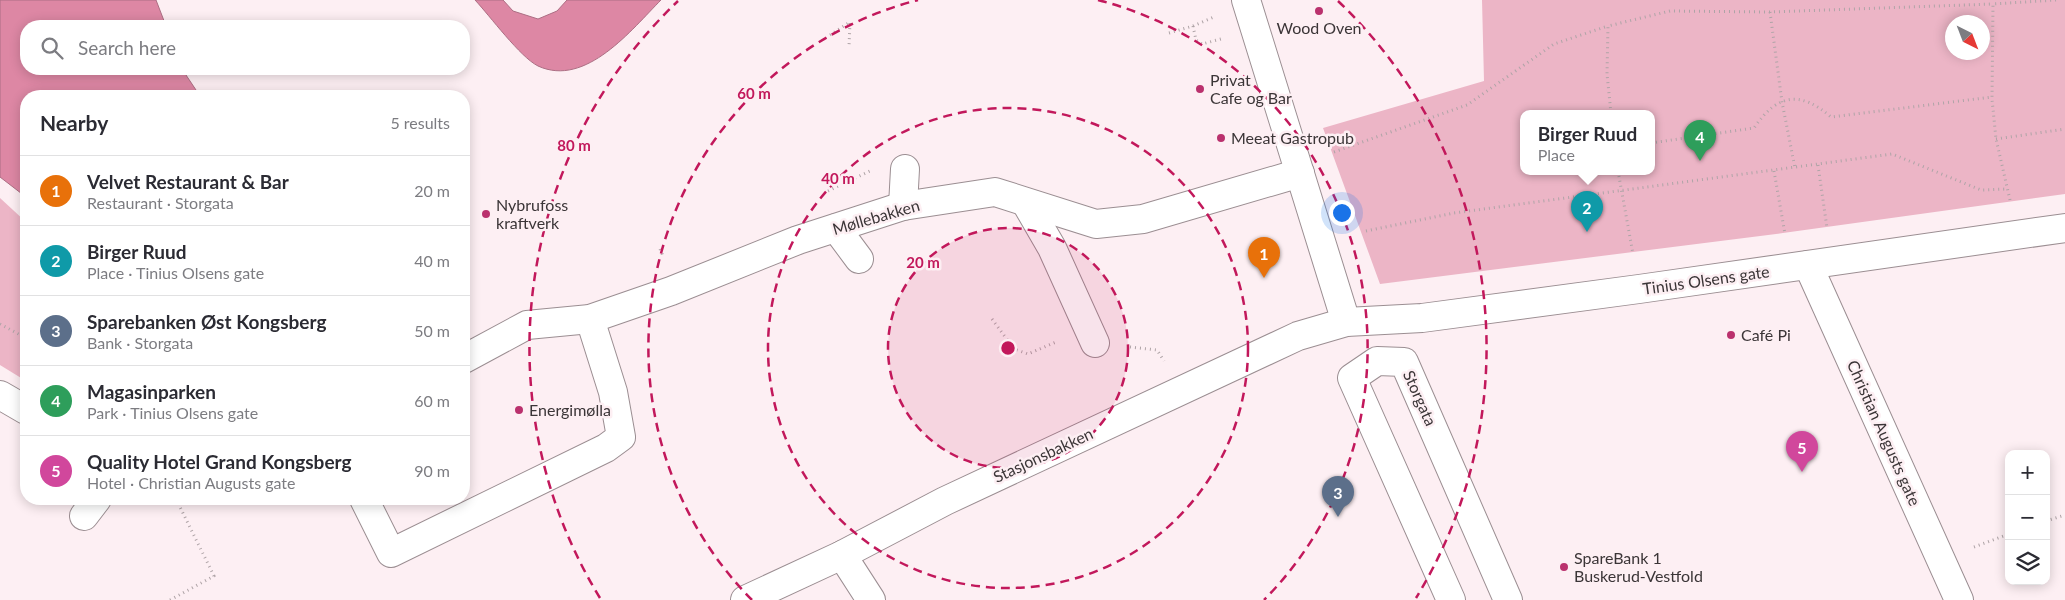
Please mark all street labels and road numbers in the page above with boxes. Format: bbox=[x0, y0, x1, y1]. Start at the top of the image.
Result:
street label: Møllebakken bbox=[830, 195, 922, 238]
street label: Tinius Olsens gate bbox=[1641, 261, 1771, 298]
street label: Christian Augusts gate bbox=[1844, 357, 1925, 509]
street label: Storgata bbox=[1400, 367, 1441, 428]
street label: Stasjonsbakken bbox=[990, 423, 1096, 486]

